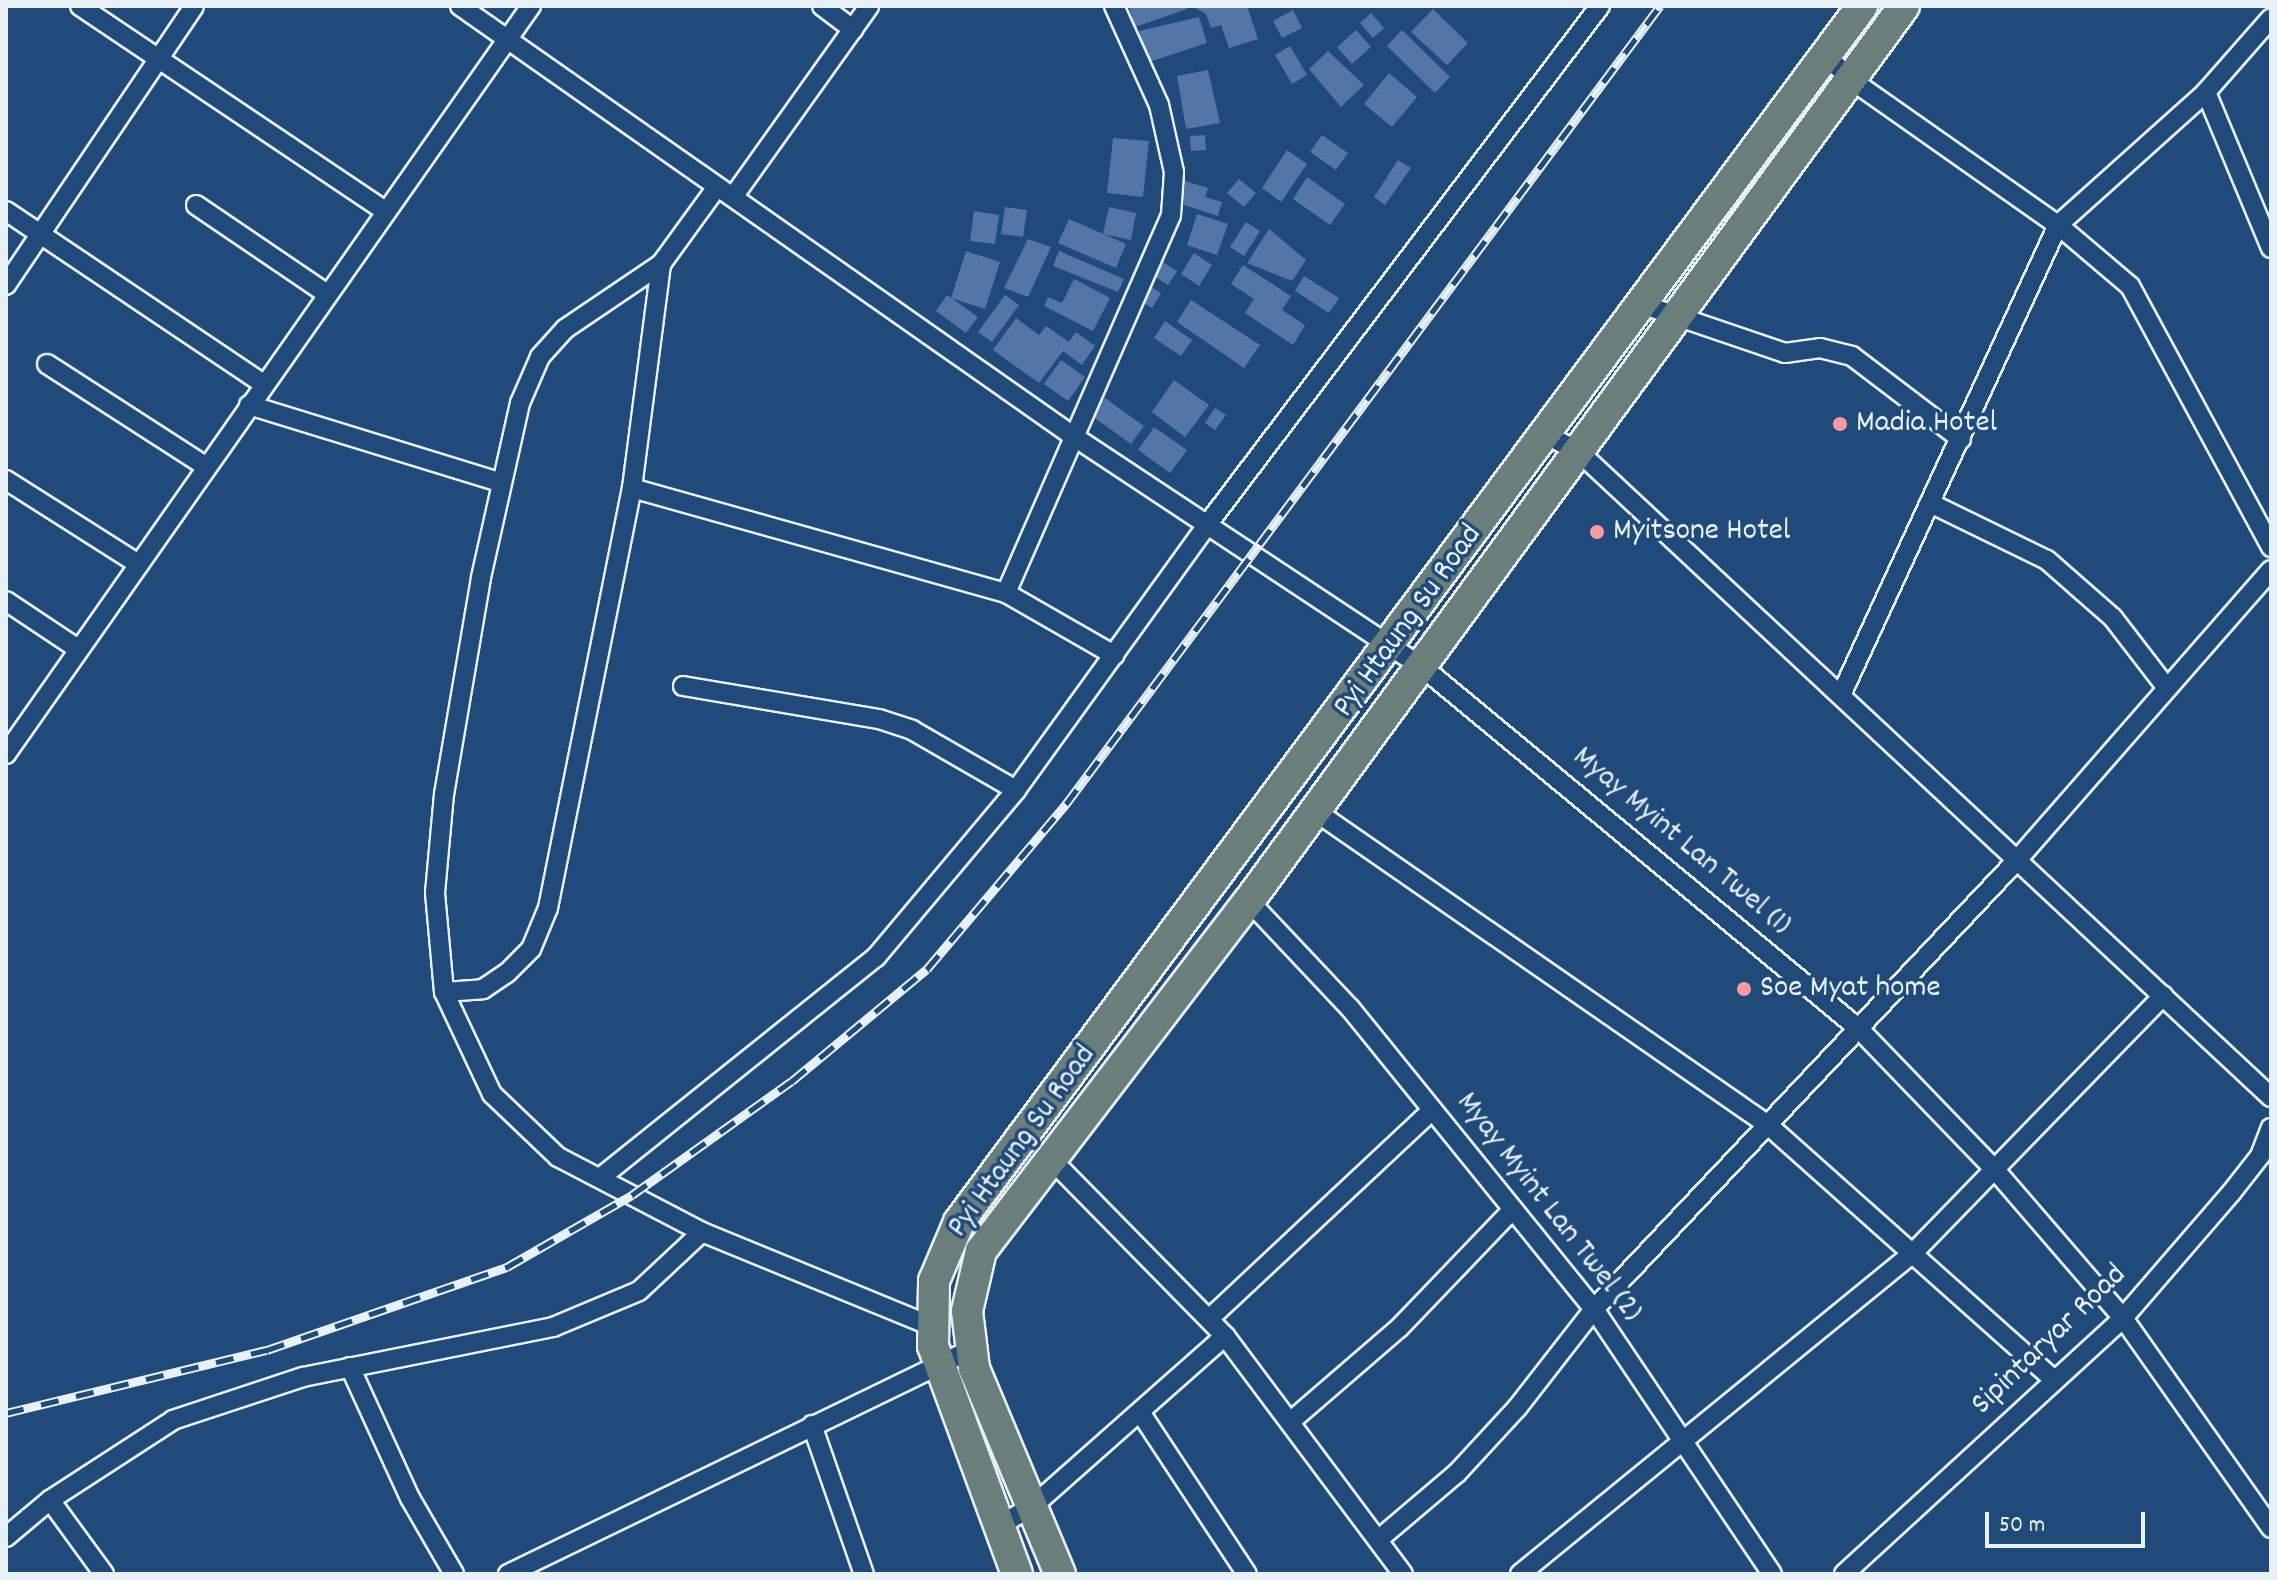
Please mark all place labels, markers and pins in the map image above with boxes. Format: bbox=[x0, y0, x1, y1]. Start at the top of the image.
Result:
place label: Madia Hotel bbox=[1856, 405, 1997, 443]
marker: Madia Hotel bbox=[1831, 415, 1849, 433]
place label: Myitsone Hotel bbox=[1613, 513, 1790, 551]
marker: Myitsone Hotel bbox=[1588, 523, 1606, 541]
place label: Soe Myat home bbox=[1760, 970, 1941, 1008]
marker: Soe Myat home bbox=[1735, 980, 1753, 998]

